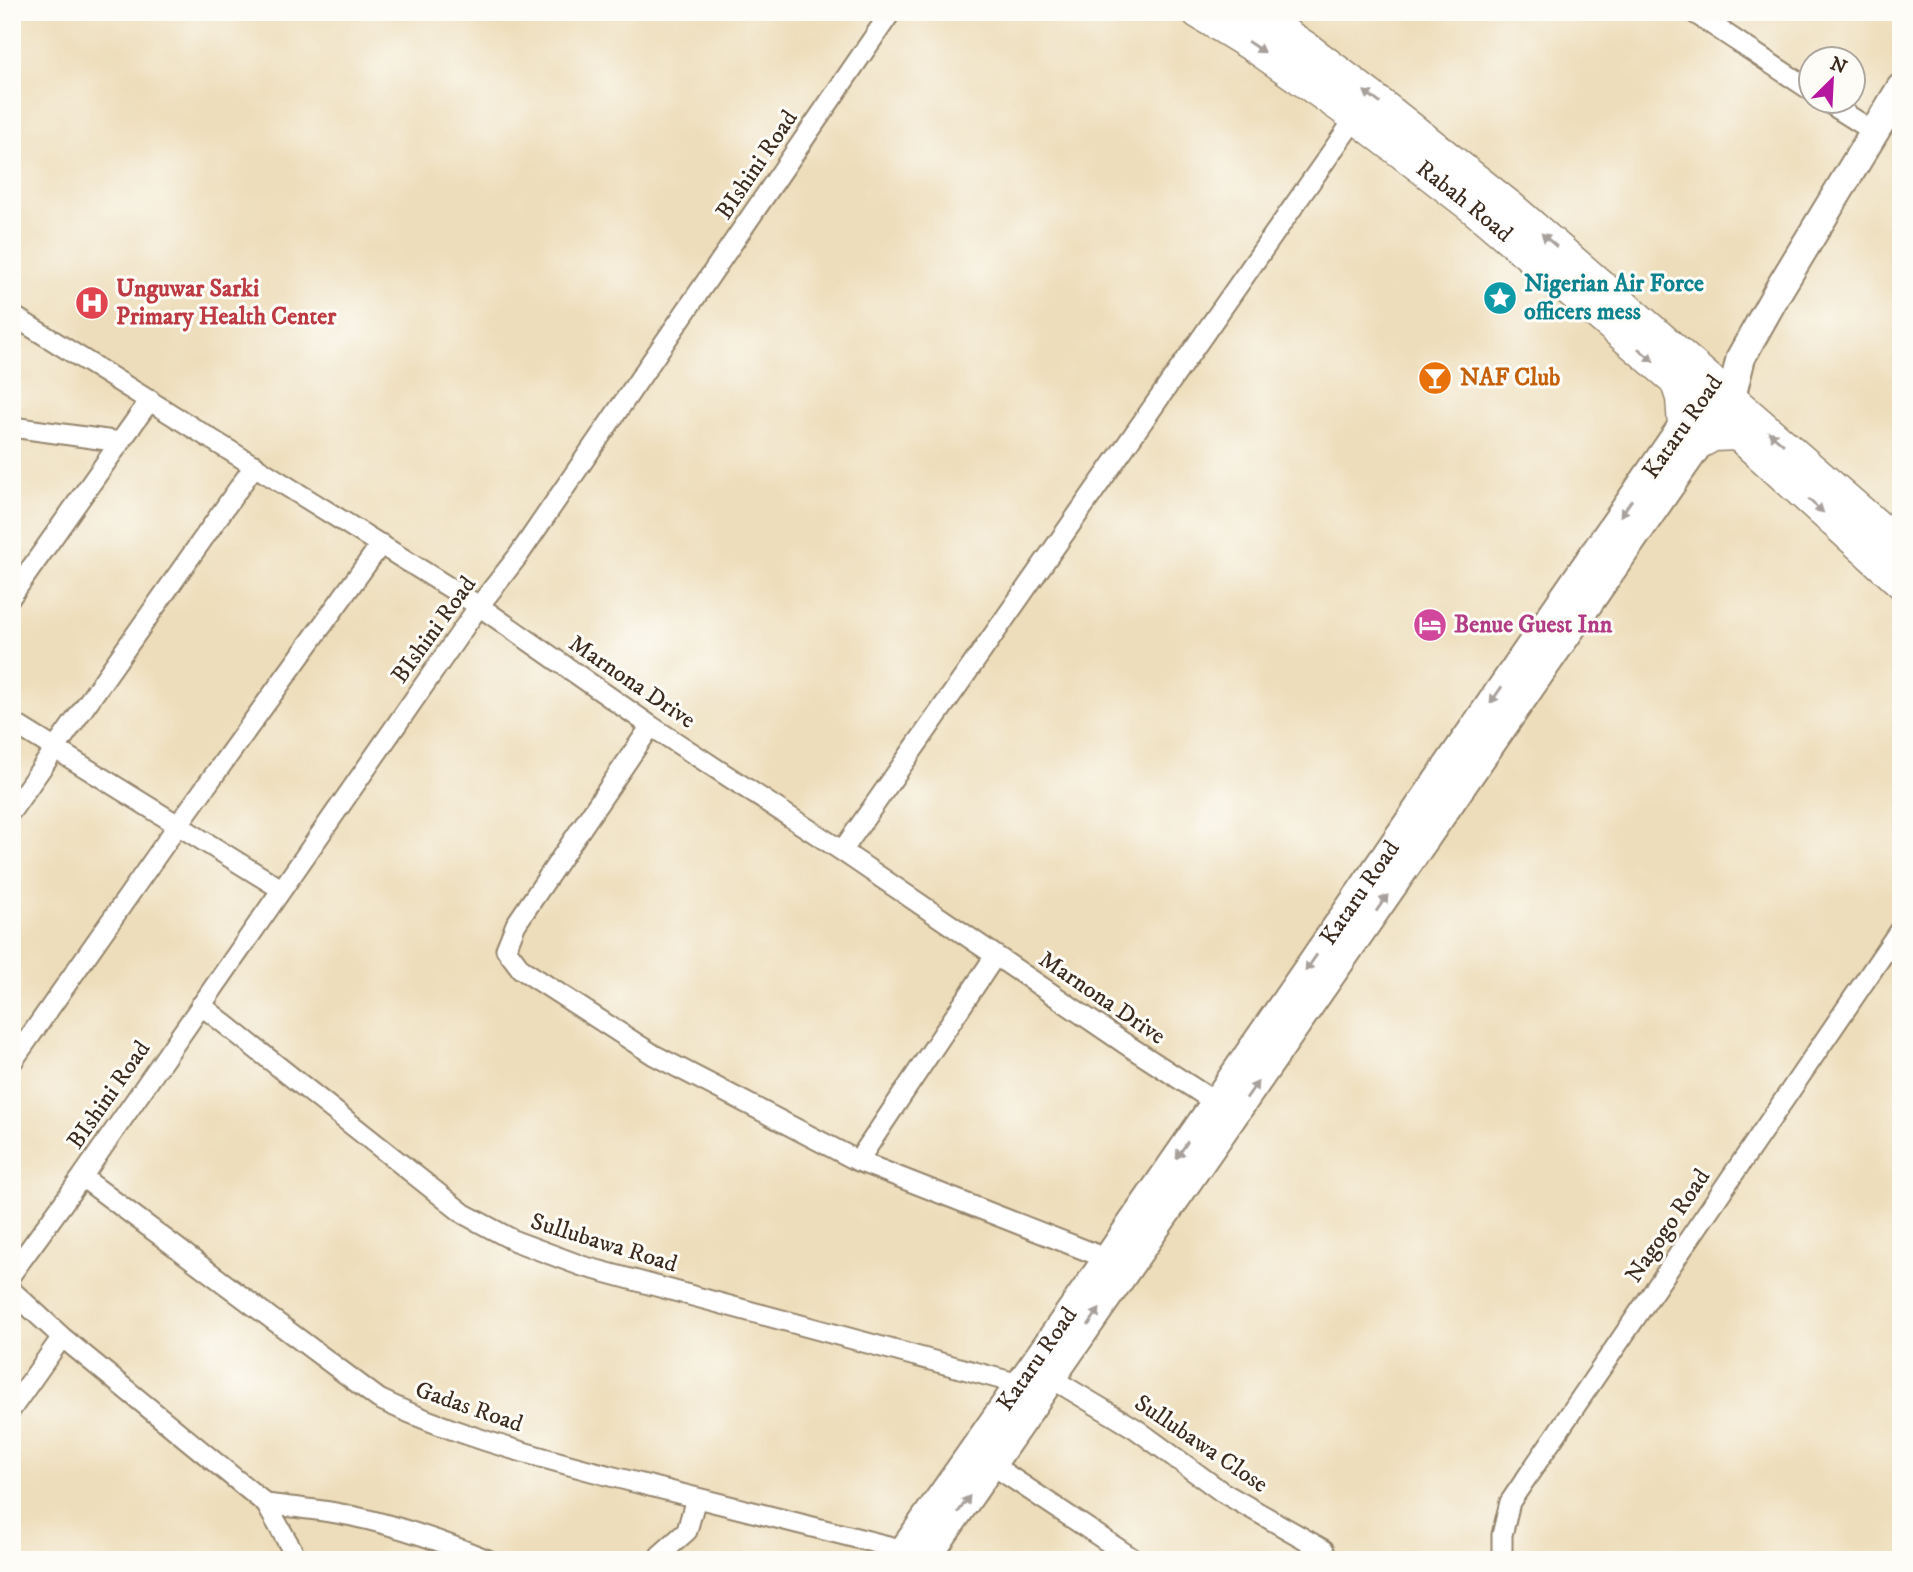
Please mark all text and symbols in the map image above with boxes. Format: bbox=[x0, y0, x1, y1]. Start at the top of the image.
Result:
one-way arrow bbox=[1246, 41, 1266, 54]
north arrow bbox=[1798, 46, 1868, 116]
text: N bbox=[1826, 52, 1850, 80]
one-way arrow bbox=[1363, 90, 1381, 105]
street label: BIshini Road bbox=[709, 105, 805, 225]
street label: Rabah Road bbox=[1410, 154, 1519, 249]
one-way arrow bbox=[1540, 233, 1557, 248]
place label: Nigerian Air Force officers mess bbox=[1524, 269, 1704, 327]
place label: Unguwar Sarki Primary Health Center bbox=[116, 274, 337, 332]
place icon: Nigerian Air Force officers mess bbox=[1481, 279, 1519, 317]
hospital icon: Unguwar Sarki Primary Health Center bbox=[73, 284, 111, 322]
one-way arrow bbox=[1637, 347, 1655, 362]
bar icon: NAF Club bbox=[1416, 359, 1454, 397]
place label: NAF Club bbox=[1460, 363, 1560, 393]
street label: Kataru Road bbox=[1636, 369, 1730, 485]
one-way arrow bbox=[1768, 430, 1785, 446]
one-way arrow bbox=[1807, 497, 1824, 513]
one-way arrow bbox=[1619, 499, 1633, 517]
street label: BIshini Road bbox=[385, 570, 483, 690]
hotel icon: Benue Guest Inn bbox=[1411, 606, 1449, 644]
place label: Benue Guest Inn bbox=[1454, 610, 1613, 640]
street label: Marnona Drive bbox=[563, 629, 701, 735]
one-way arrow bbox=[1490, 685, 1503, 704]
street label: Kataru Road bbox=[1314, 835, 1407, 951]
one-way arrow bbox=[1375, 894, 1389, 912]
street label: Marnona Drive bbox=[1033, 945, 1171, 1051]
one-way arrow bbox=[1304, 954, 1318, 972]
street label: BIshini Road bbox=[61, 1035, 157, 1155]
one-way arrow bbox=[1245, 1081, 1259, 1099]
one-way arrow bbox=[1175, 1141, 1189, 1159]
street label: Nagogo Road bbox=[1619, 1163, 1717, 1289]
street label: Sullubawa Road bbox=[527, 1206, 681, 1280]
street label: Kataru Road bbox=[991, 1301, 1084, 1417]
one-way arrow bbox=[1087, 1308, 1101, 1326]
street label: Gadas Road bbox=[411, 1375, 527, 1439]
street label: Sullubawa Close bbox=[1128, 1388, 1274, 1500]
one-way arrow bbox=[957, 1495, 971, 1513]

